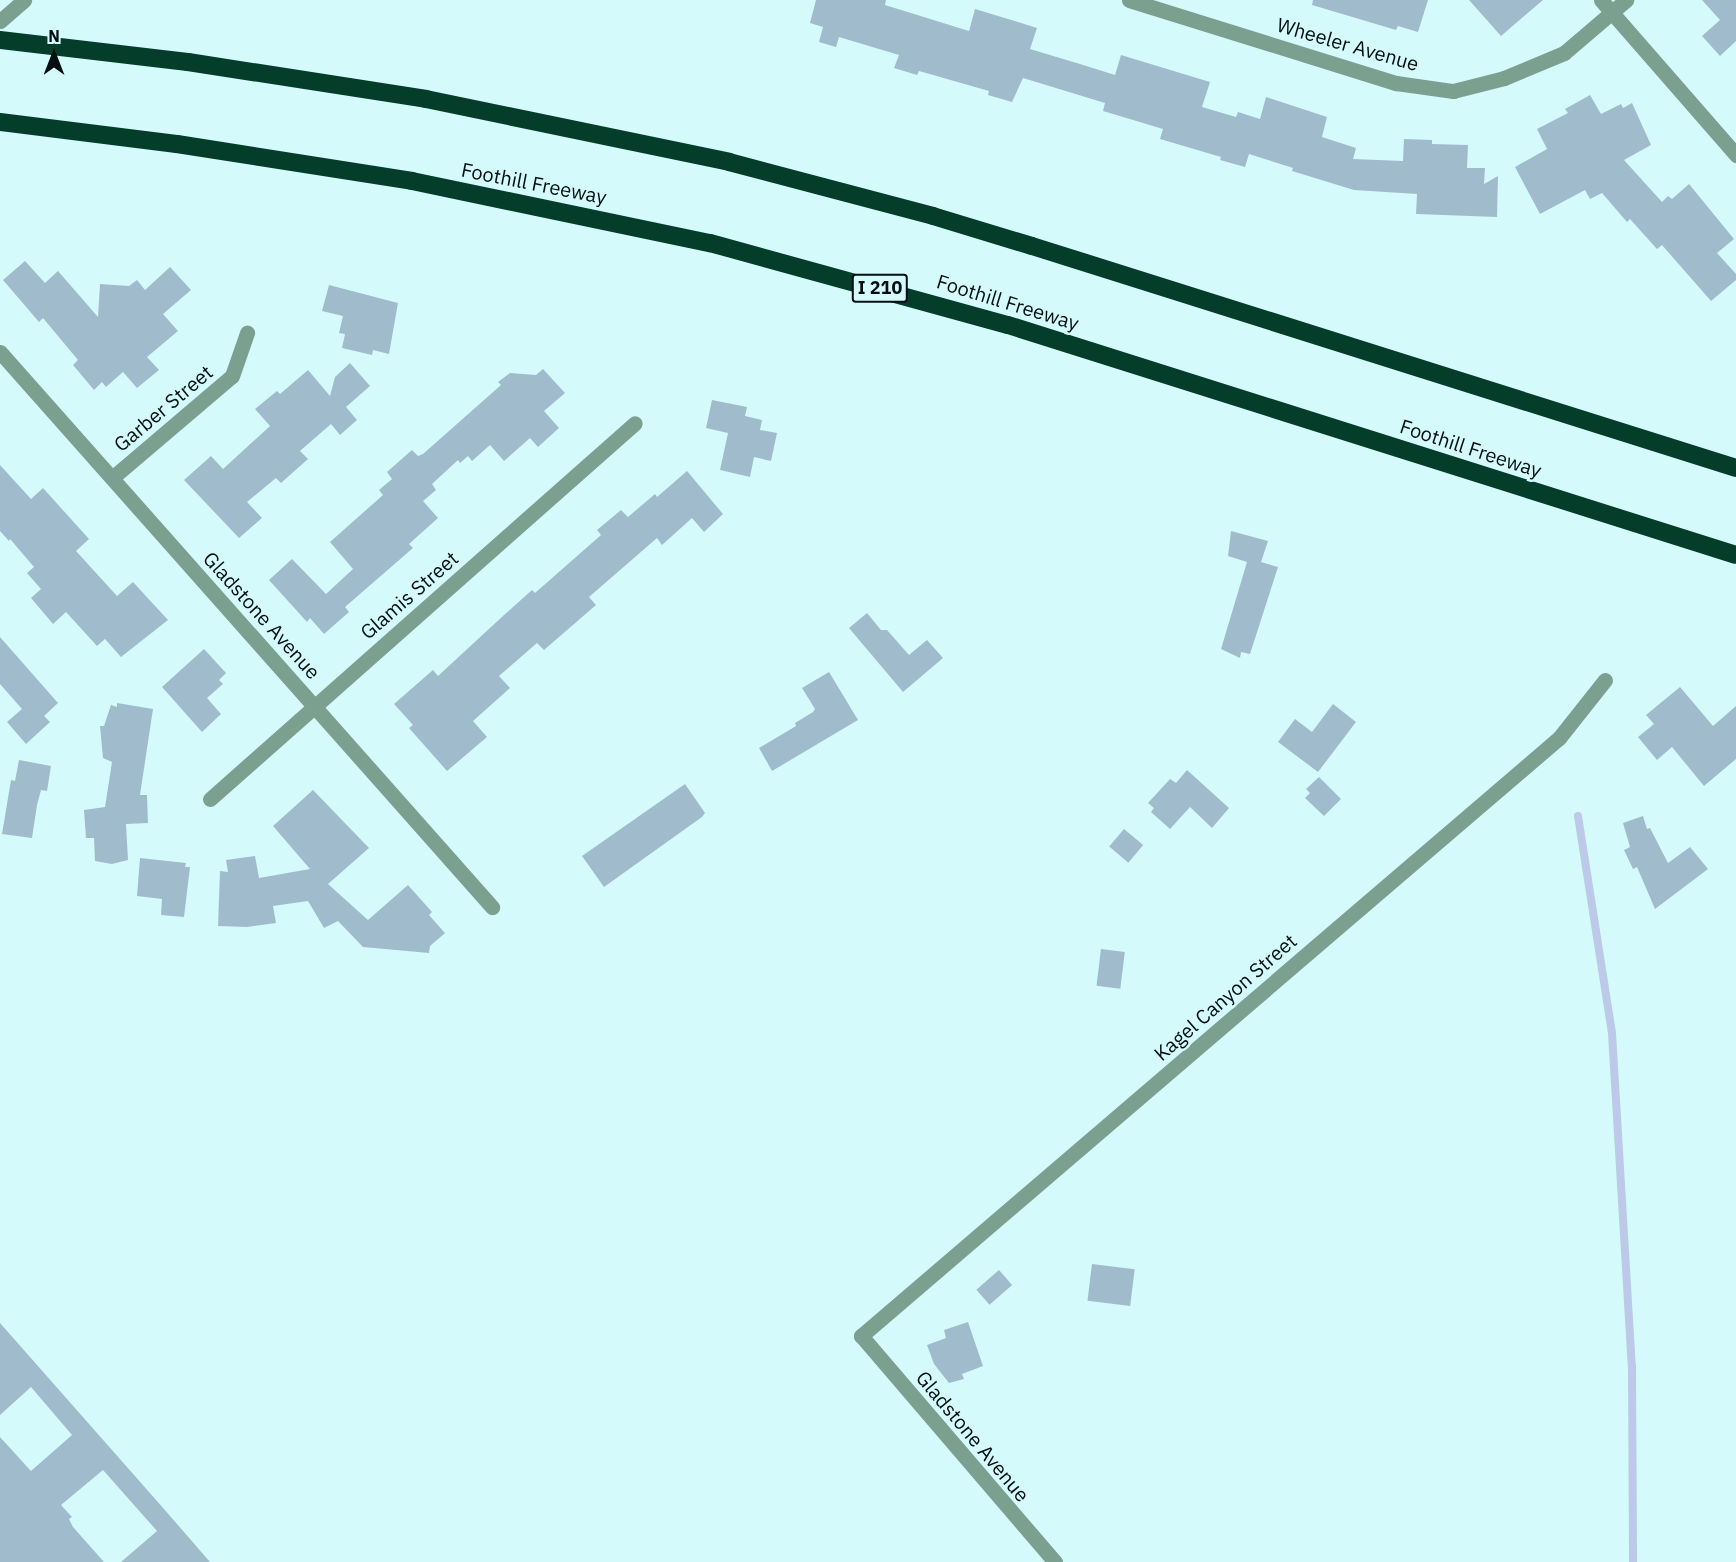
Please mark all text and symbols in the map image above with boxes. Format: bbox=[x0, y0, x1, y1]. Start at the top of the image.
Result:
street label: Wheeler Avenue bbox=[1274, 12, 1422, 76]
north arrow bbox=[24, 24, 84, 84]
text: N bbox=[48, 26, 60, 46]
street label: Foothill Freeway bbox=[459, 157, 609, 209]
street label: Foothill Freeway bbox=[934, 269, 1082, 335]
road number: I 210 bbox=[852, 273, 908, 303]
street label: Garber Street bbox=[109, 360, 217, 456]
street label: Foothill Freeway bbox=[1397, 414, 1545, 482]
street label: Gladstone Avenue bbox=[198, 546, 326, 684]
street label: Glamis Street bbox=[355, 546, 463, 644]
street label: Kagel Canyon Street bbox=[1149, 929, 1301, 1065]
street label: Gladstone Avenue bbox=[911, 1366, 1035, 1506]

